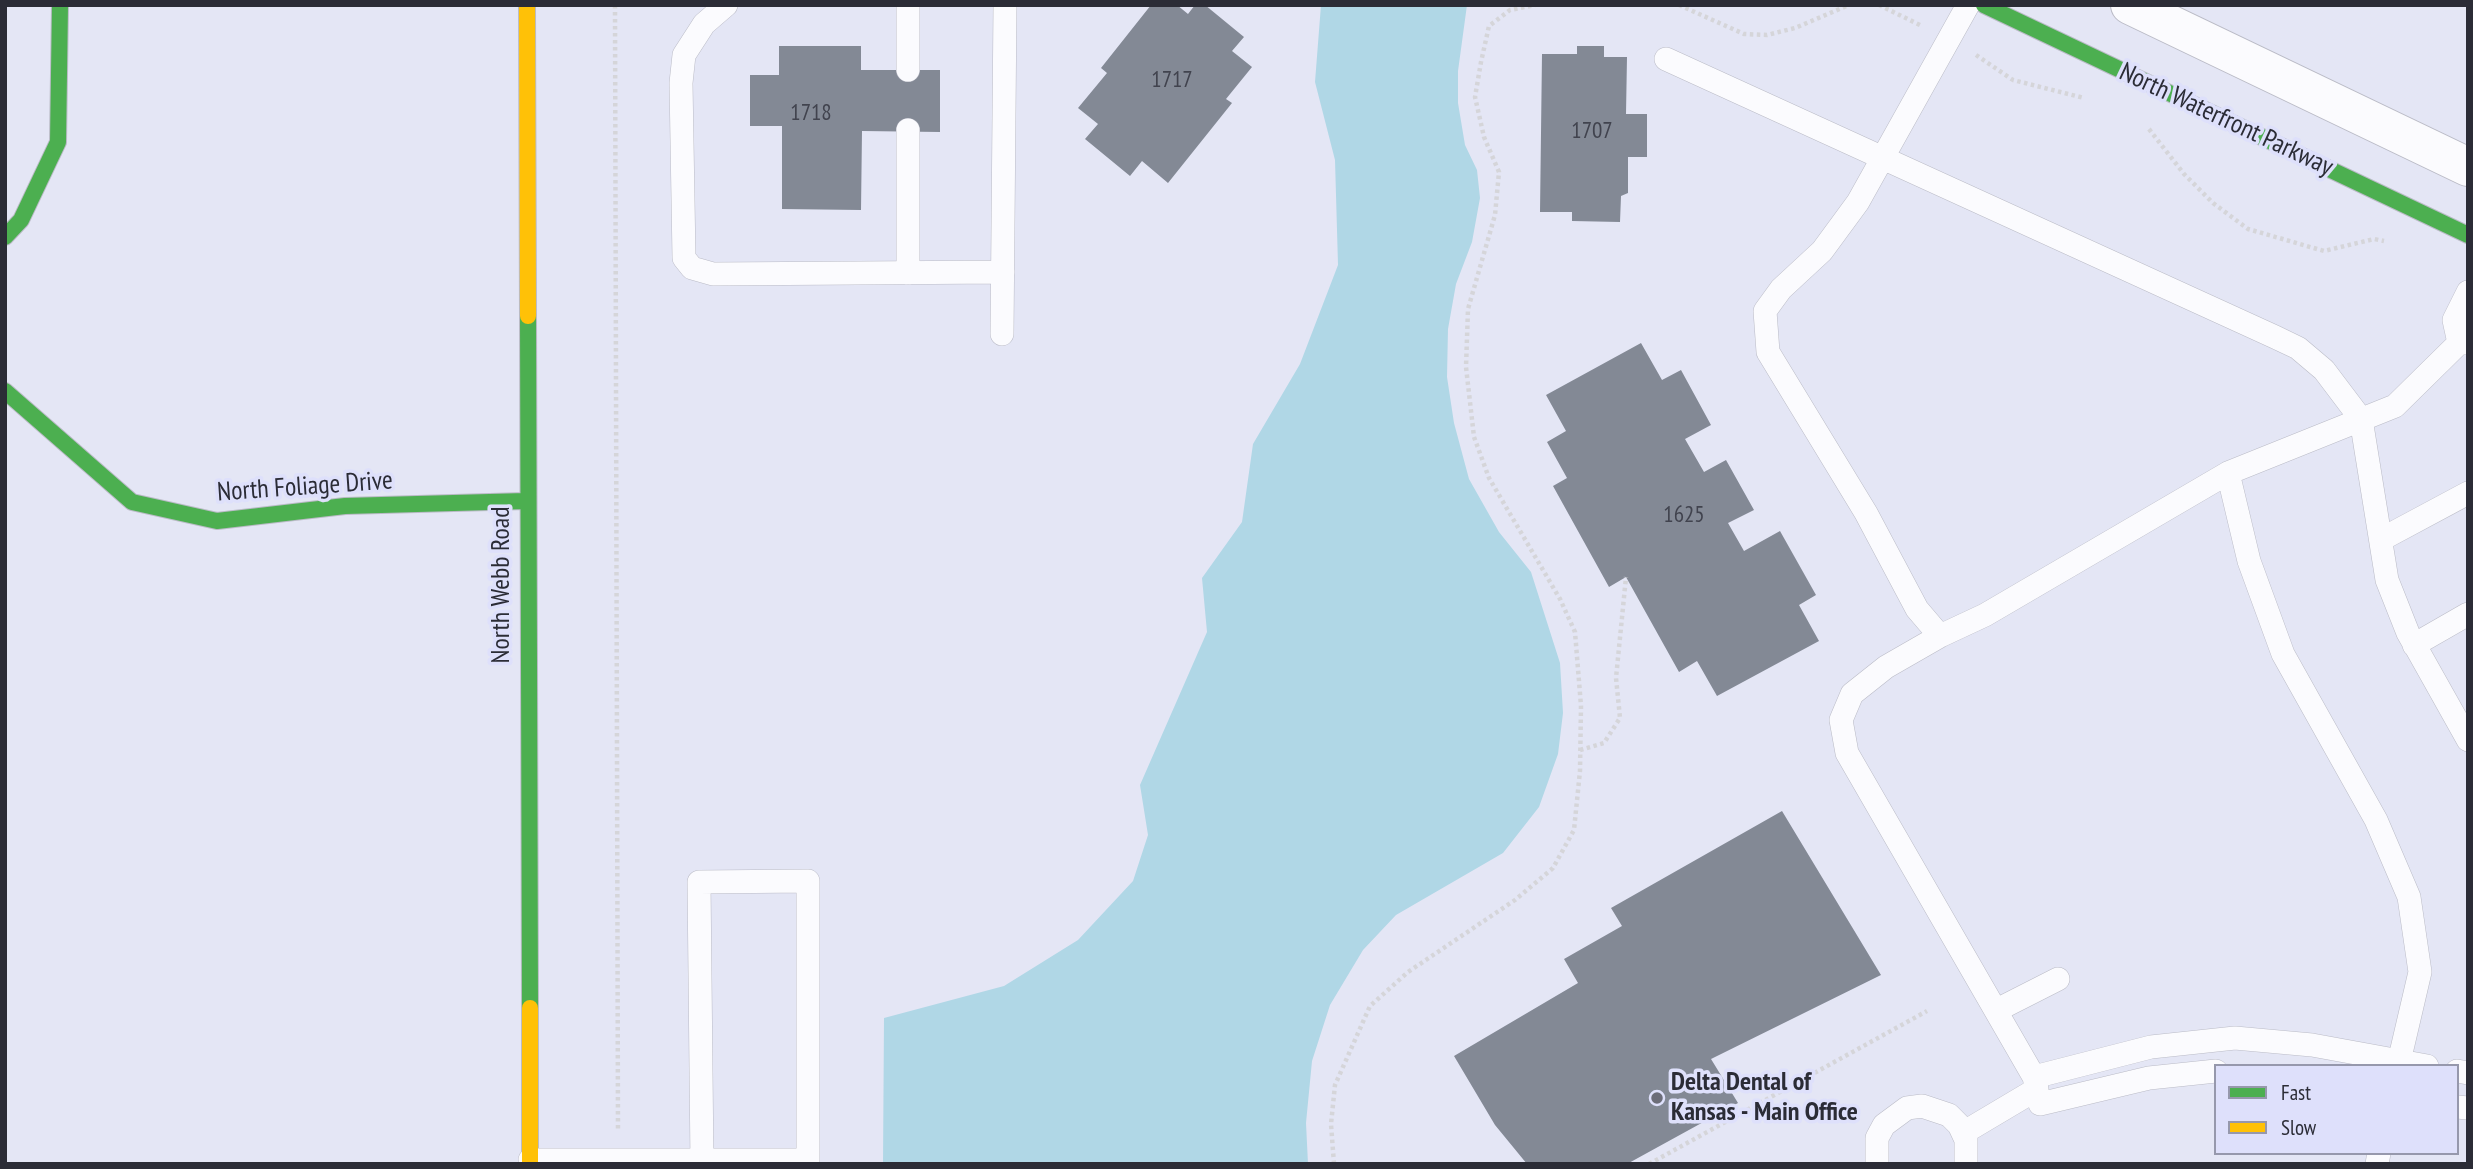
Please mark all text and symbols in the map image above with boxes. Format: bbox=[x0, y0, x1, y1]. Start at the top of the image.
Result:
street label: North Waterfront Parkway bbox=[2114, 57, 2338, 183]
house number: 1717 bbox=[1151, 66, 1193, 94]
house number: 1718 bbox=[790, 99, 832, 127]
house number: 1707 bbox=[1571, 117, 1613, 145]
street label: North Foliage Drive bbox=[216, 465, 394, 509]
house number: 1625 bbox=[1663, 501, 1705, 529]
street label: North Webb Road bbox=[486, 507, 518, 663]
legend bbox=[2214, 1064, 2459, 1155]
place label: Delta Dental of Kansas - Main Office bbox=[1671, 1067, 1858, 1128]
text: Fast bbox=[2281, 1079, 2311, 1106]
marker: Delta Dental of Kansas - Main Office bbox=[1649, 1090, 1665, 1106]
text: Slow bbox=[2281, 1114, 2316, 1141]

